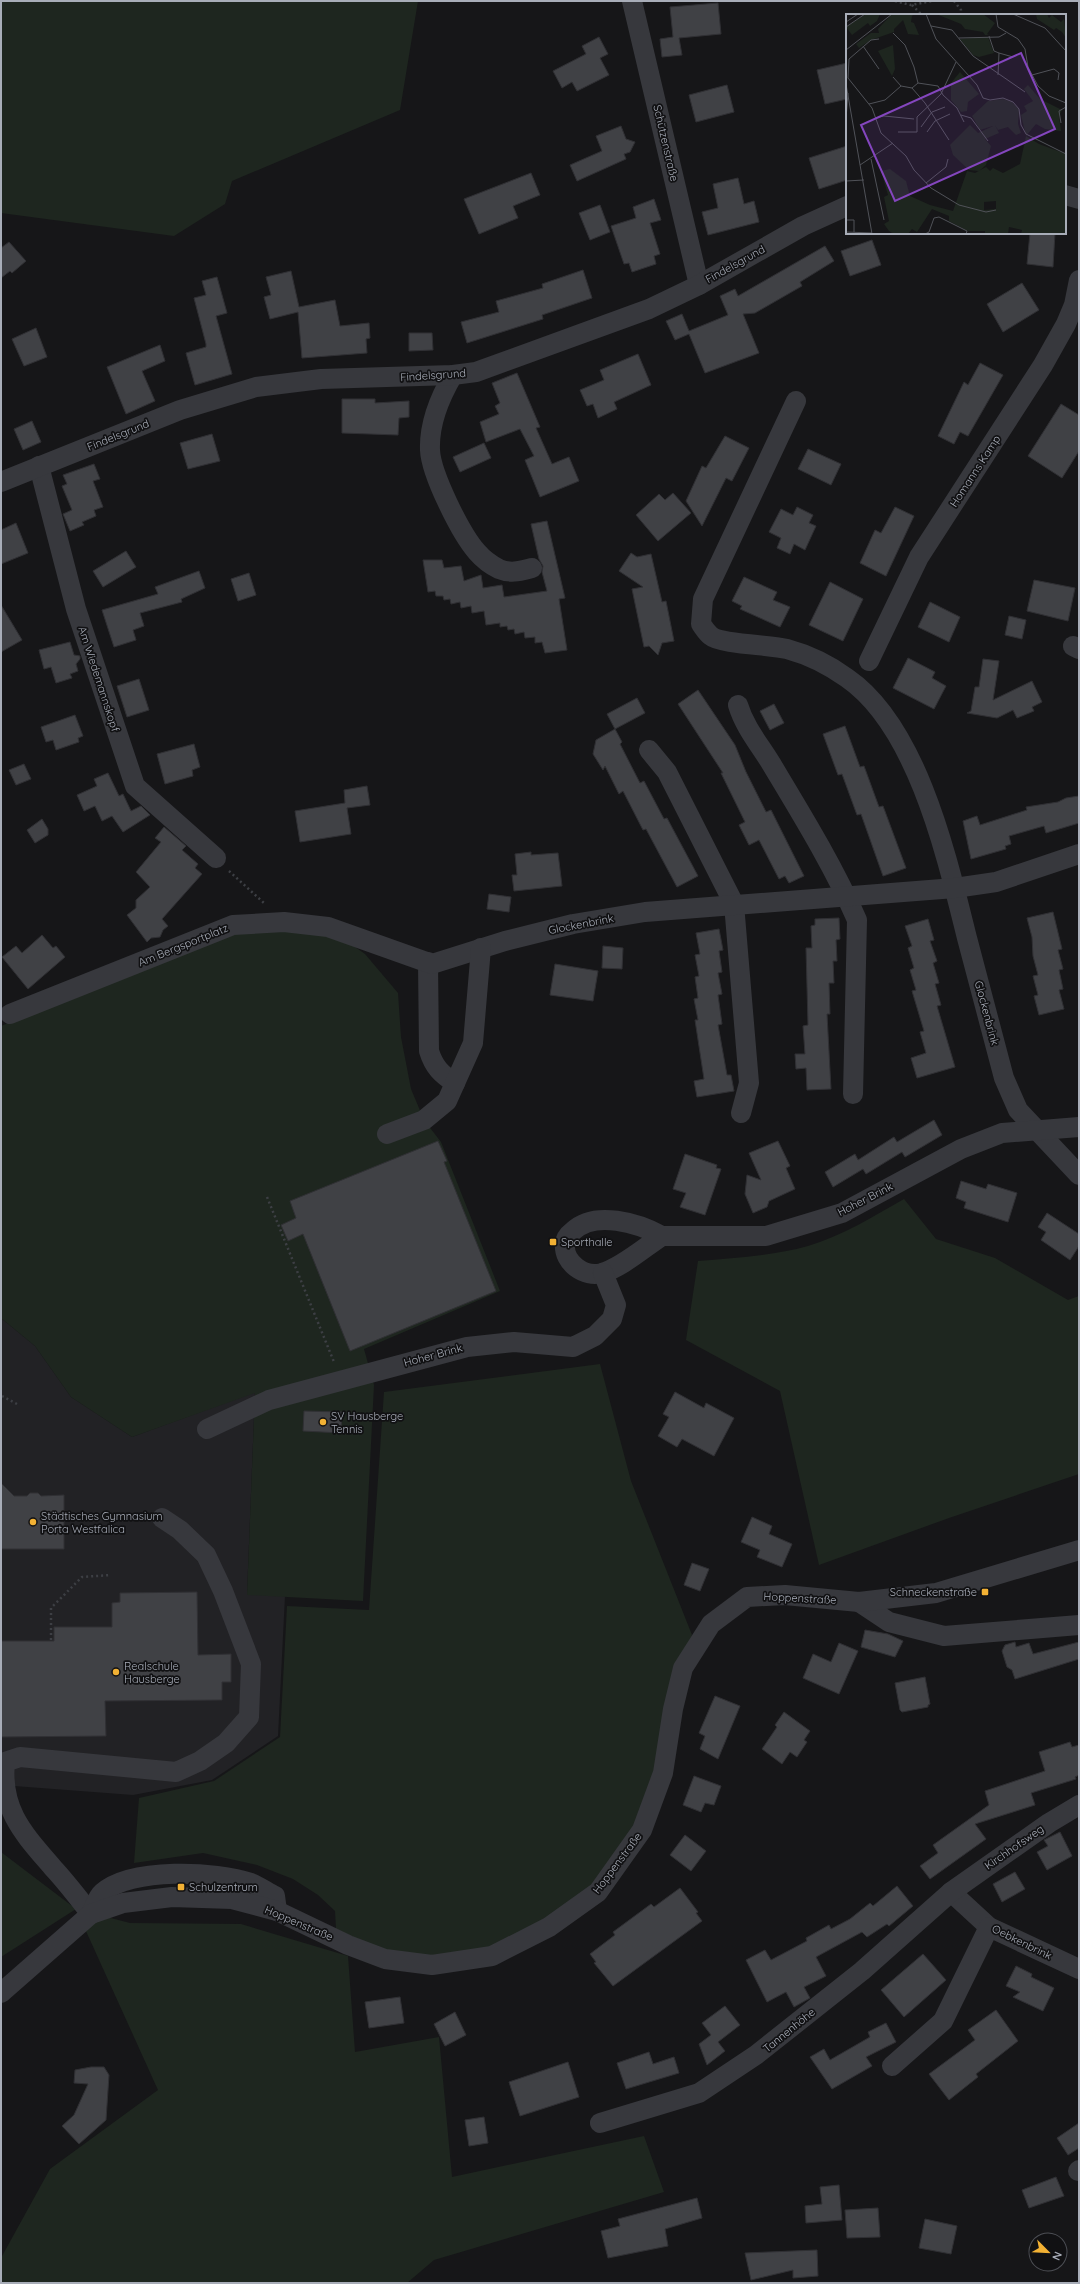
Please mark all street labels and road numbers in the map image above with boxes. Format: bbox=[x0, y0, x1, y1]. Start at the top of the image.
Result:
street label: Schützenstraße bbox=[650, 103, 682, 183]
street label: Findelsgrund bbox=[703, 242, 767, 286]
street label: Findelsgrund bbox=[400, 366, 466, 384]
street label: Findelsgrund bbox=[85, 416, 151, 454]
street label: Homanns Kamp bbox=[947, 432, 1004, 510]
street label: Am Wiedemannskopf bbox=[75, 625, 123, 733]
street label: Glockenbrink bbox=[547, 911, 615, 937]
street label: Am Bergsportplatz bbox=[136, 921, 230, 969]
street label: Glockenbrink bbox=[972, 979, 1002, 1047]
street label: Hoher Brink bbox=[835, 1179, 895, 1219]
street label: Hoher Brink bbox=[402, 1340, 464, 1370]
street label: Hoppenstraße bbox=[763, 1589, 837, 1607]
street label: Kirchhofsweg bbox=[982, 1821, 1046, 1873]
street label: Hoppenstraße bbox=[589, 1830, 645, 1896]
street label: Hoppenstraße bbox=[263, 1902, 335, 1944]
street label: Oebkenbrink bbox=[990, 1921, 1054, 1963]
street label: Tannenhöhe bbox=[760, 2005, 818, 2055]

